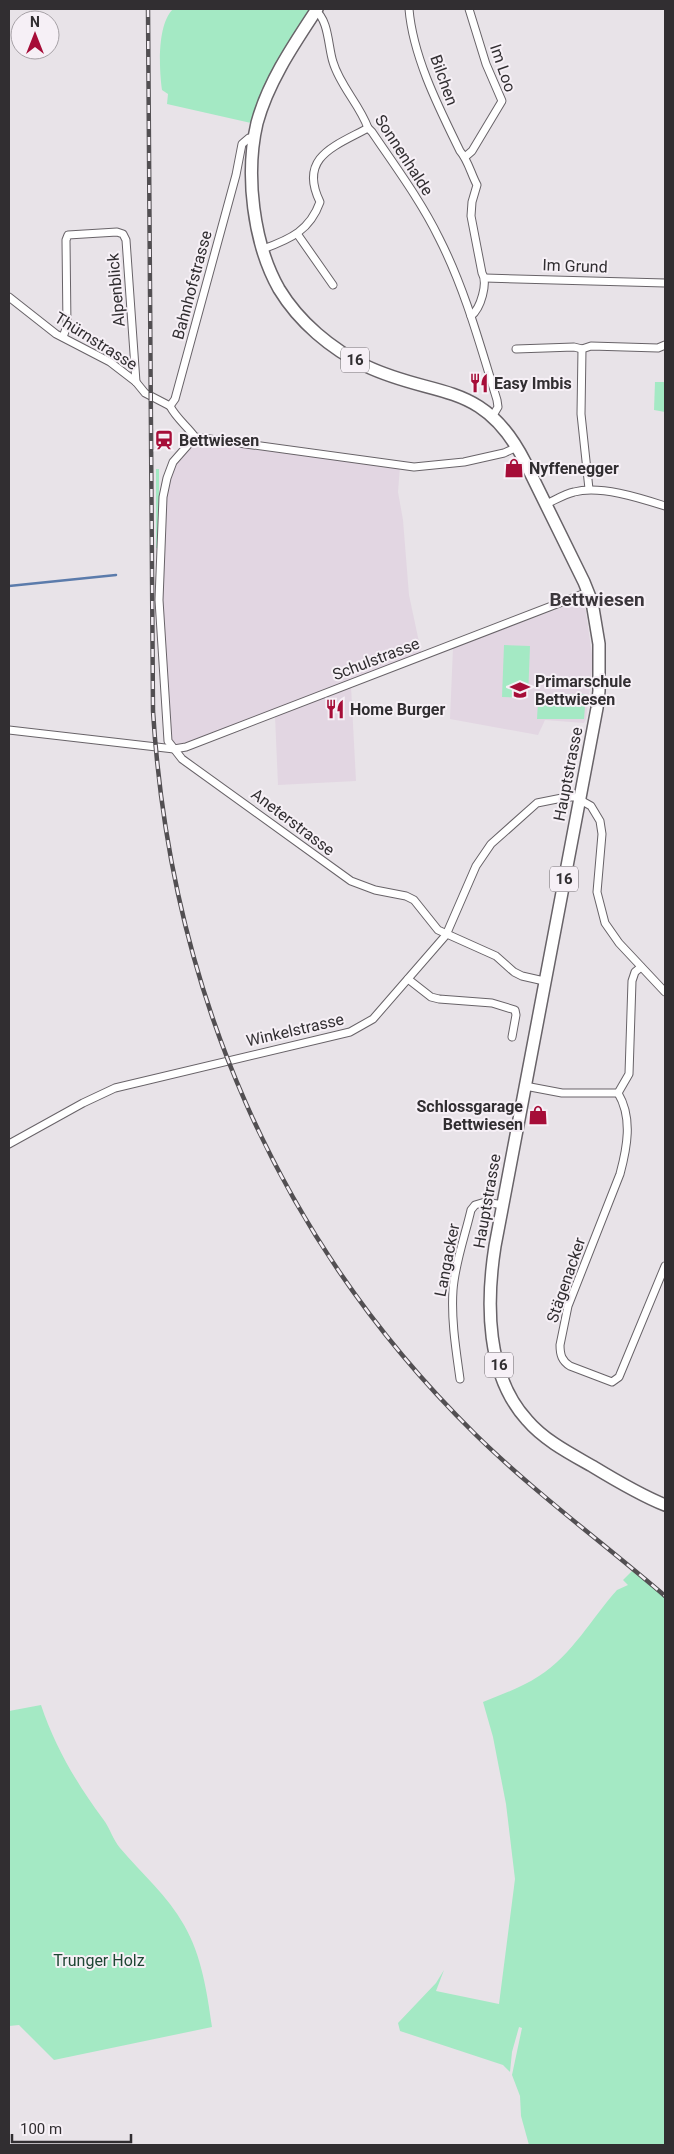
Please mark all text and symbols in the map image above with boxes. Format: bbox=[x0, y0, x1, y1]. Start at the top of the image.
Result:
north arrow bbox=[10, 10, 60, 60]
text: N bbox=[30, 14, 40, 30]
street label: Im Loo bbox=[486, 42, 520, 94]
street label: Bilchen bbox=[426, 52, 462, 108]
street label: Sonnenhalde bbox=[371, 111, 437, 199]
street label: Bahnhofstrasse bbox=[168, 228, 216, 342]
street label: Alpenblick bbox=[103, 251, 129, 328]
street label: Im Grund bbox=[542, 255, 608, 277]
street label: Thürnstrasse bbox=[51, 308, 141, 374]
road number: 16 bbox=[341, 348, 369, 372]
restaurant icon: Easy Imbis bbox=[468, 372, 490, 394]
place label: Easy Imbis bbox=[494, 374, 572, 393]
station icon: Bettwiesen bbox=[153, 429, 175, 451]
place label: Bettwiesen bbox=[179, 431, 259, 450]
shop icon: Nyffenegger bbox=[503, 457, 525, 479]
place label: Nyffenegger bbox=[529, 459, 619, 478]
district label: Bettwiesen bbox=[549, 588, 645, 611]
street label: Schulstrasse bbox=[330, 634, 422, 684]
place label: Primarschule Bettwiesen bbox=[535, 672, 631, 709]
school or university icon: Primarschule Bettwiesen bbox=[509, 679, 531, 701]
restaurant icon: Home Burger bbox=[324, 698, 346, 720]
place label: Home Burger bbox=[350, 700, 445, 719]
street label: Hauptstrasse bbox=[550, 725, 586, 823]
street label: Aneterstrasse bbox=[248, 785, 338, 859]
road number: 16 bbox=[550, 866, 578, 892]
street label: Winkelstrasse bbox=[244, 1010, 346, 1050]
place label: Schlossgarage Bettwiesen bbox=[417, 1097, 523, 1134]
shop icon: Schlossgarage Bettwiesen bbox=[527, 1104, 549, 1126]
street label: Hauptstrasse bbox=[469, 1152, 505, 1250]
street label: Langacker bbox=[431, 1221, 464, 1298]
street label: Stägenacker bbox=[543, 1234, 590, 1325]
road number: 16 bbox=[485, 1352, 513, 1378]
park label: Trunger Holz bbox=[53, 1951, 145, 1970]
scale bar bbox=[12, 2112, 131, 2144]
text: 100 m bbox=[20, 2120, 62, 2138]

